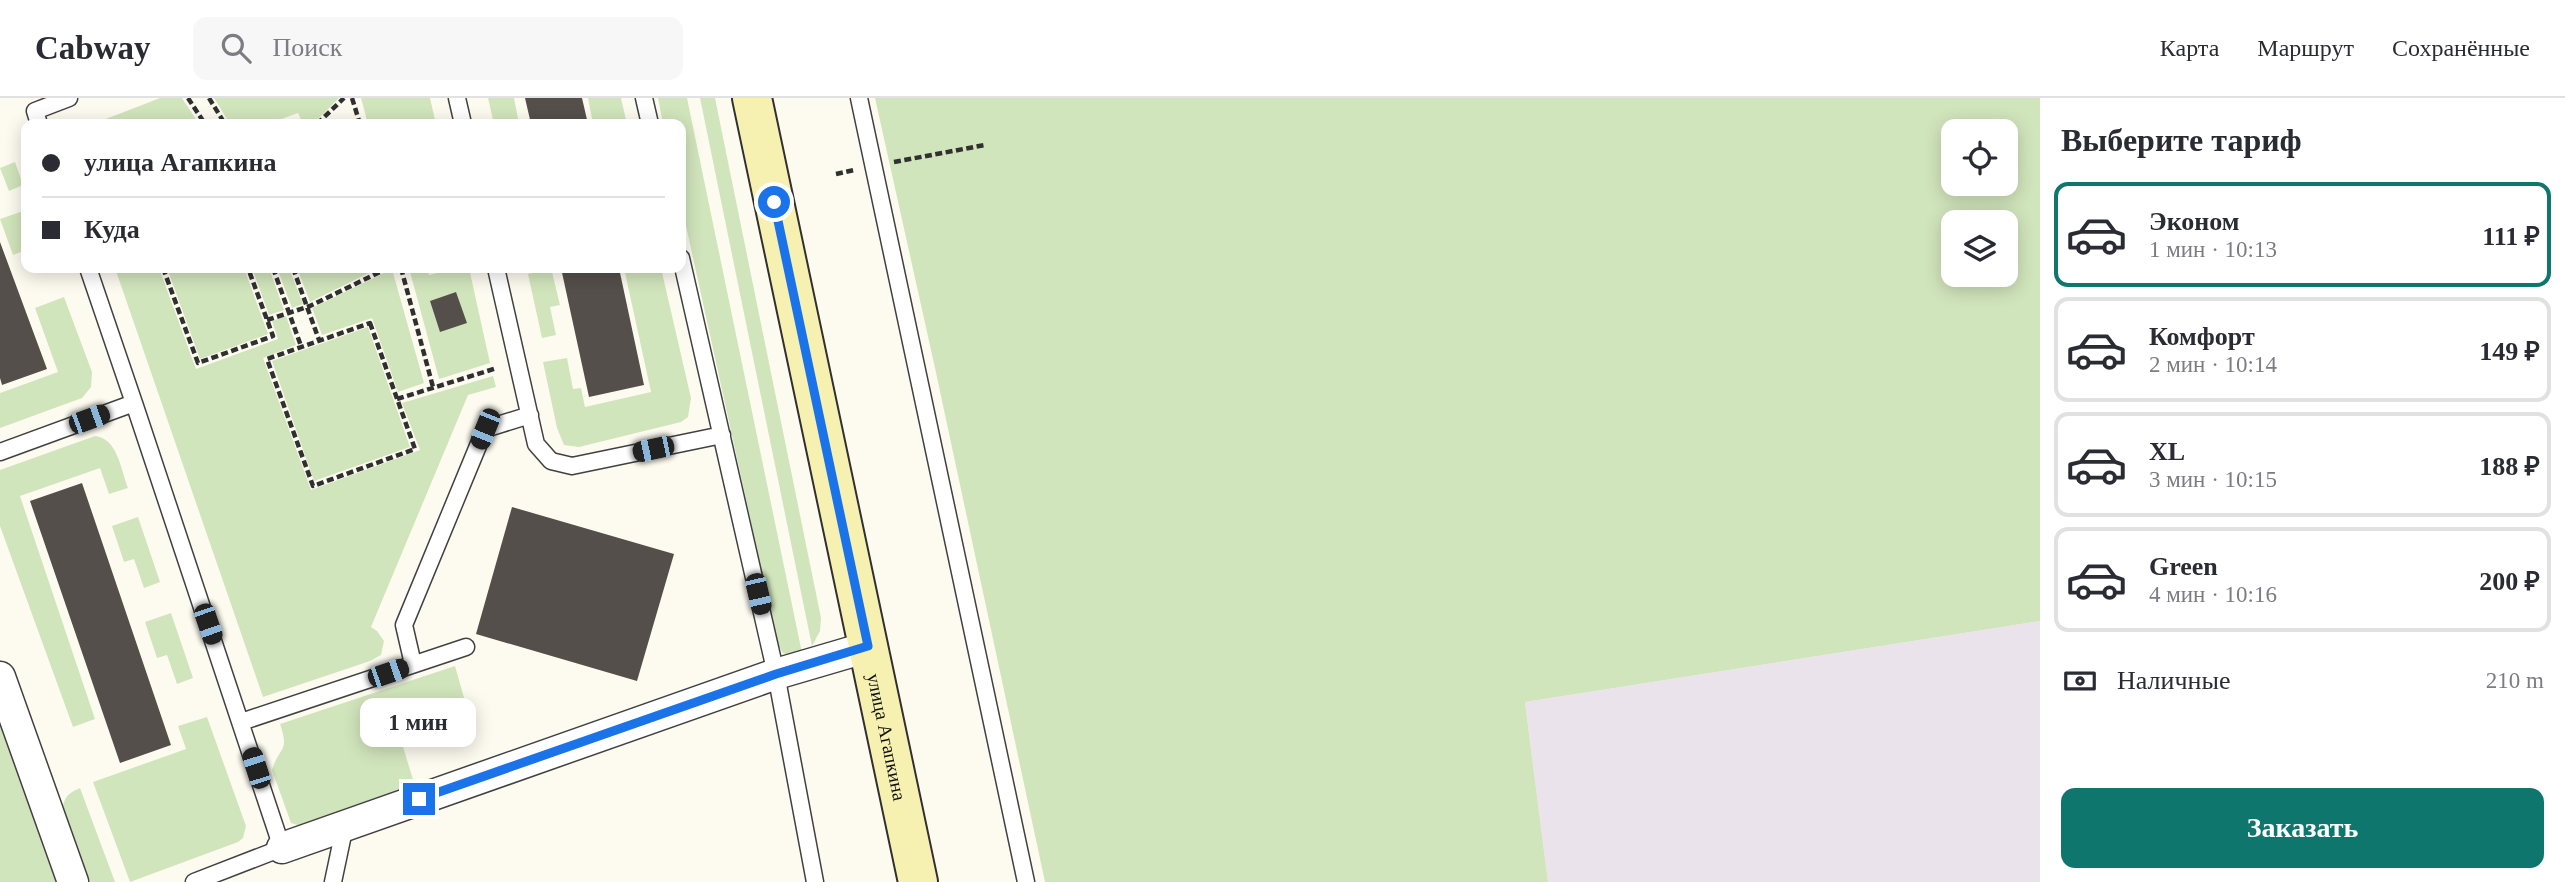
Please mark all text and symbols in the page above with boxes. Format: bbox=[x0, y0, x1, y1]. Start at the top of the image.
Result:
search box bbox=[193, 17, 683, 80]
icon: search bbox=[217, 29, 255, 67]
text: Cabway bbox=[35, 30, 151, 66]
text: Поиск bbox=[273, 33, 342, 62]
text: Карта bbox=[2160, 35, 2219, 61]
text: Маршрут bbox=[2257, 35, 2354, 61]
text: Сохранённые bbox=[2392, 35, 2530, 61]
map controls bbox=[1941, 119, 2018, 287]
button: locate bbox=[1941, 119, 2018, 196]
text: Выберите тариф bbox=[2061, 122, 2302, 158]
text: улица Агапкина bbox=[84, 148, 277, 177]
route start bbox=[758, 186, 790, 218]
icon: car bbox=[2065, 203, 2128, 266]
text: Эконом bbox=[2149, 207, 2239, 236]
button: layers bbox=[1941, 210, 2018, 287]
text: Куда bbox=[84, 215, 140, 244]
text: 111 ₽ bbox=[2482, 222, 2540, 251]
text: 1 мин · 10:13 bbox=[2149, 237, 2277, 262]
icon: car bbox=[2065, 318, 2128, 381]
text: Комфорт bbox=[2149, 322, 2255, 351]
text: 149 ₽ bbox=[2479, 337, 2540, 366]
text: 2 мин · 10:14 bbox=[2149, 352, 2277, 377]
car bbox=[66, 402, 113, 436]
car bbox=[468, 406, 503, 452]
icon: car bbox=[2065, 433, 2128, 496]
car bbox=[631, 434, 676, 464]
text: XL bbox=[2149, 437, 2185, 466]
text: 188 ₽ bbox=[2479, 452, 2540, 481]
text: 3 мин · 10:15 bbox=[2149, 467, 2277, 492]
icon: car bbox=[2065, 548, 2128, 611]
text: Green bbox=[2149, 552, 2218, 581]
text: 200 ₽ bbox=[2479, 567, 2540, 596]
car bbox=[744, 571, 773, 617]
text: 4 мин · 10:16 bbox=[2149, 582, 2277, 607]
car bbox=[192, 601, 225, 647]
car bbox=[365, 656, 412, 690]
icon: cash bbox=[2061, 662, 2099, 700]
text: Наличные bbox=[2117, 666, 2230, 695]
text: 210 m bbox=[2486, 668, 2544, 693]
street label: улица Агапкина bbox=[864, 671, 911, 803]
callout: 1 мин bbox=[361, 698, 477, 746]
text: 1 мин bbox=[388, 710, 448, 735]
car bbox=[240, 745, 273, 791]
route end bbox=[403, 783, 435, 815]
button: Заказать bbox=[2061, 788, 2544, 868]

